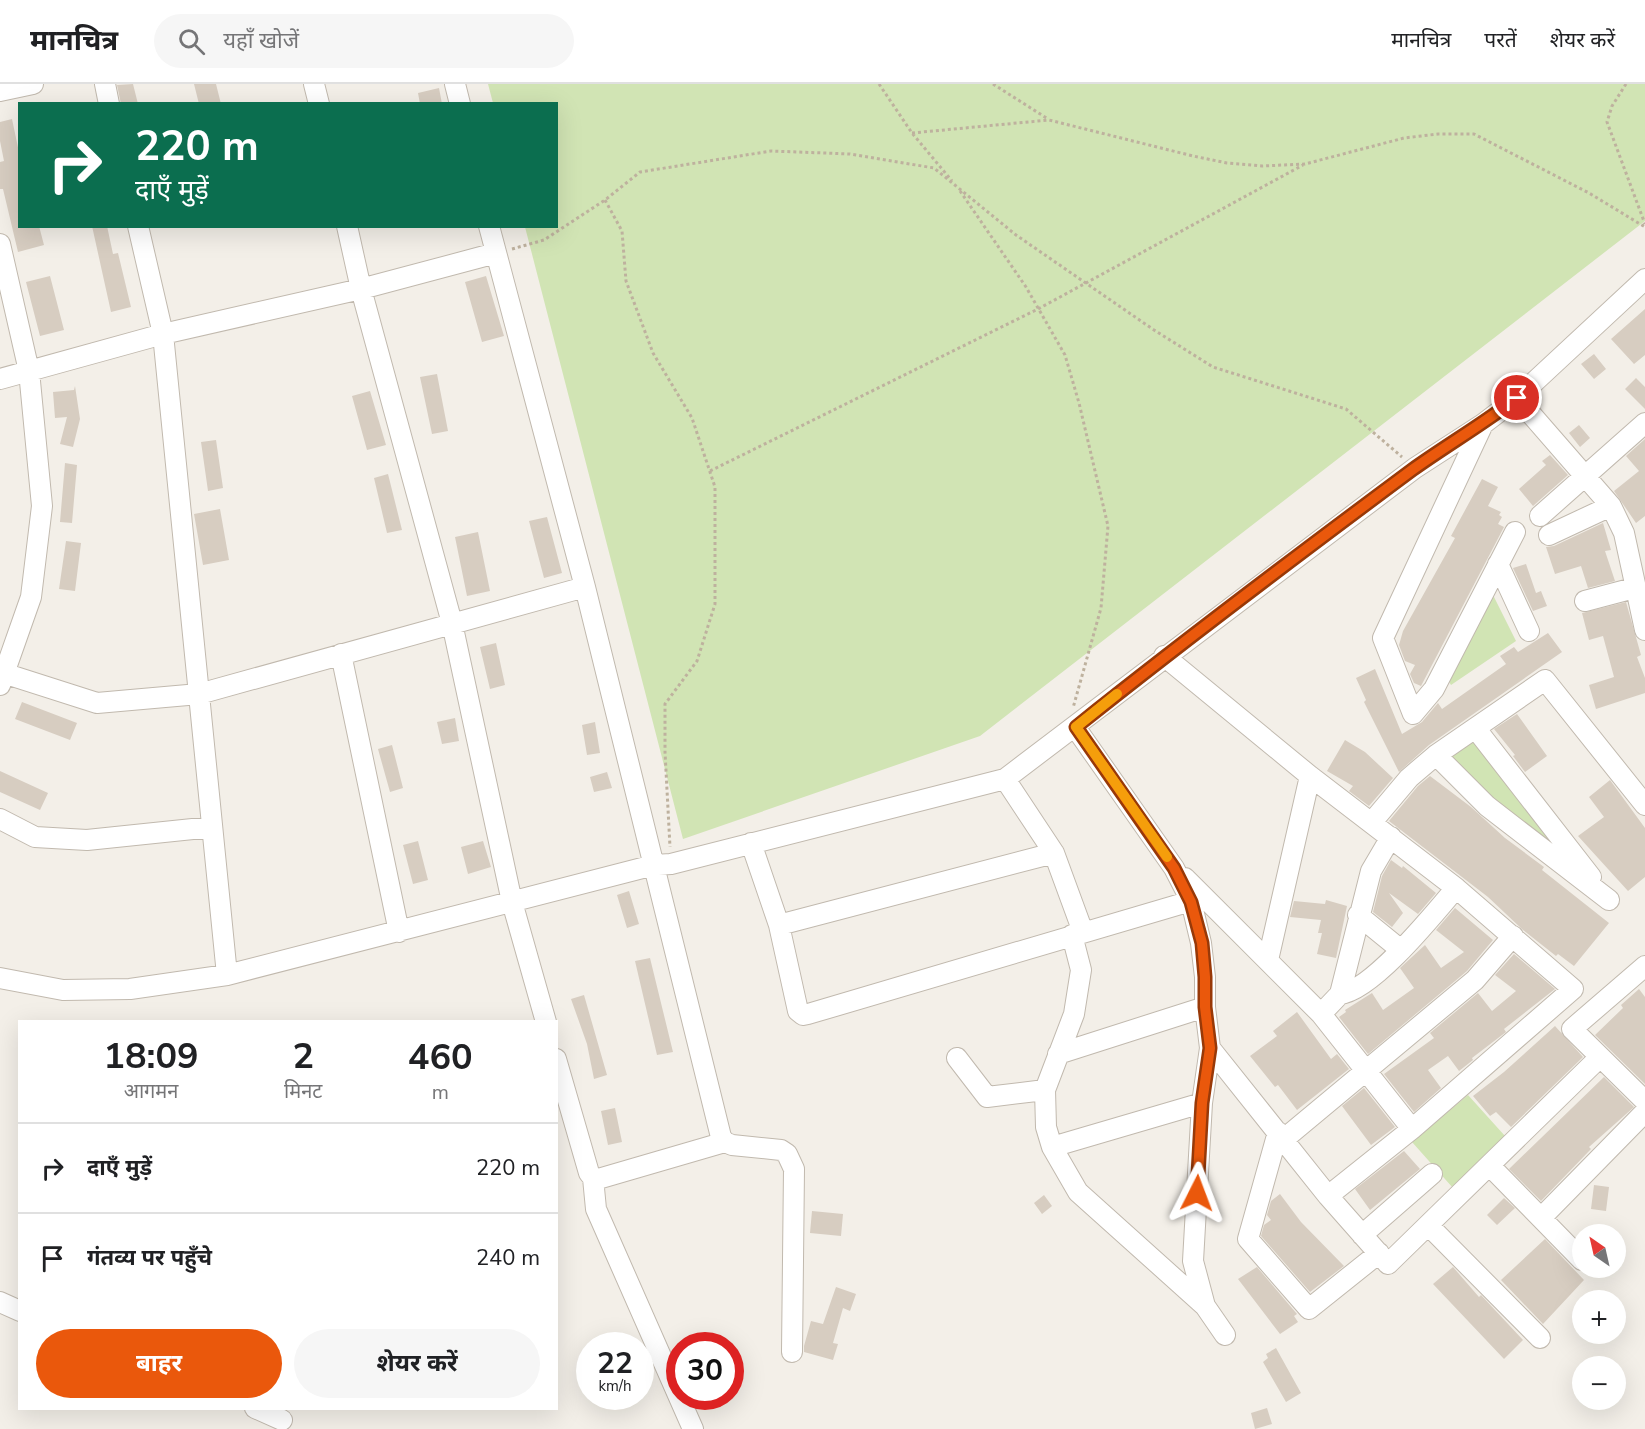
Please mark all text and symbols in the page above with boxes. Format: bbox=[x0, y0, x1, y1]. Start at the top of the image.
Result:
search box bbox=[154, 14, 574, 68]
text: मानचित्र bbox=[30, 22, 118, 60]
icon: search bbox=[175, 25, 208, 58]
text: यहाँ खोजें bbox=[223, 26, 299, 56]
text: मानचित्र bbox=[1391, 26, 1451, 54]
text: परतें bbox=[1484, 26, 1517, 54]
text: शेयर करें bbox=[1550, 26, 1615, 54]
text: 220 m bbox=[135, 118, 259, 175]
icon: right bbox=[36, 126, 114, 204]
text: दाएँ मुड़ें bbox=[135, 172, 209, 209]
pin bbox=[1491, 372, 1542, 423]
icon: arrive bbox=[1500, 381, 1533, 414]
text: 18:09 bbox=[103, 1032, 199, 1081]
text: 2 bbox=[292, 1032, 314, 1081]
text: 460 bbox=[408, 1033, 473, 1082]
text: आगमन bbox=[124, 1078, 178, 1105]
text: मिनट bbox=[284, 1078, 322, 1105]
text: m bbox=[432, 1079, 449, 1106]
icon: right bbox=[36, 1152, 69, 1185]
text: दाएँ मुड़ें bbox=[87, 1153, 152, 1183]
text: 220 m bbox=[476, 1153, 540, 1183]
position arrow bbox=[1165, 1161, 1229, 1225]
north arrow bbox=[1572, 1224, 1626, 1278]
map controls bbox=[1572, 1224, 1626, 1410]
icon: arrive bbox=[36, 1242, 69, 1275]
text: गंतव्य पर पहुँचे bbox=[87, 1243, 212, 1273]
text: 240 m bbox=[476, 1243, 540, 1273]
button: + bbox=[1572, 1290, 1626, 1344]
button: बाहर bbox=[36, 1329, 282, 1398]
button: शेयर करें bbox=[294, 1329, 540, 1398]
speed limit sign: 30 bbox=[666, 1332, 744, 1410]
text: 22 bbox=[597, 1343, 633, 1384]
button: − bbox=[1572, 1356, 1626, 1410]
text: km/h bbox=[598, 1376, 632, 1396]

